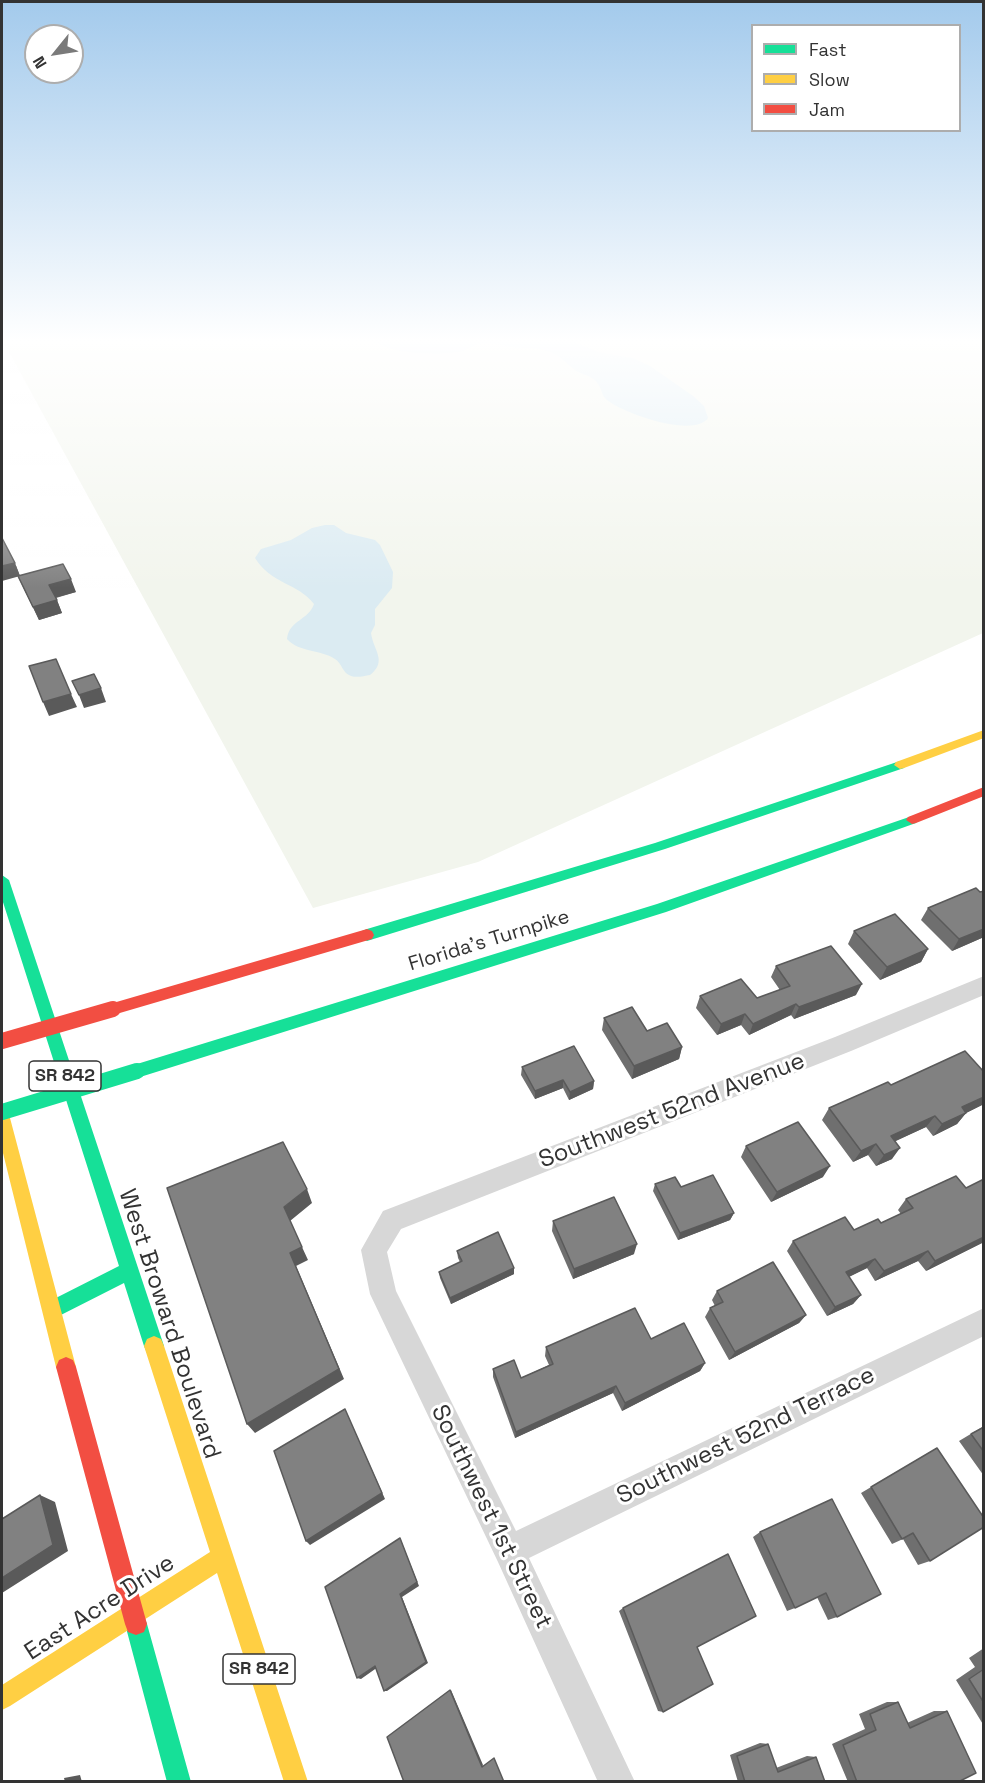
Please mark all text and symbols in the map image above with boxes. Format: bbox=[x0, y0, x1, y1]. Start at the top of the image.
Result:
north arrow bbox=[24, 24, 84, 84]
legend bbox=[751, 24, 961, 132]
text: Fast bbox=[809, 38, 846, 61]
text: N bbox=[28, 52, 51, 72]
text: Slow bbox=[809, 68, 850, 91]
text: Jam bbox=[809, 98, 845, 121]
street label: Florida's Turnpike bbox=[406, 905, 572, 977]
street label: Southwest 52nd Avenue bbox=[535, 1047, 809, 1175]
road number: SR 842 bbox=[29, 1061, 101, 1091]
street label: West Broward Boulevard bbox=[112, 1185, 226, 1463]
street label: Southwest 52nd Terrace bbox=[612, 1361, 880, 1511]
street label: Southwest 1st Street bbox=[424, 1400, 558, 1634]
street label: East Acre Drive bbox=[20, 1549, 180, 1667]
road number: SR 842 bbox=[223, 1654, 295, 1684]

